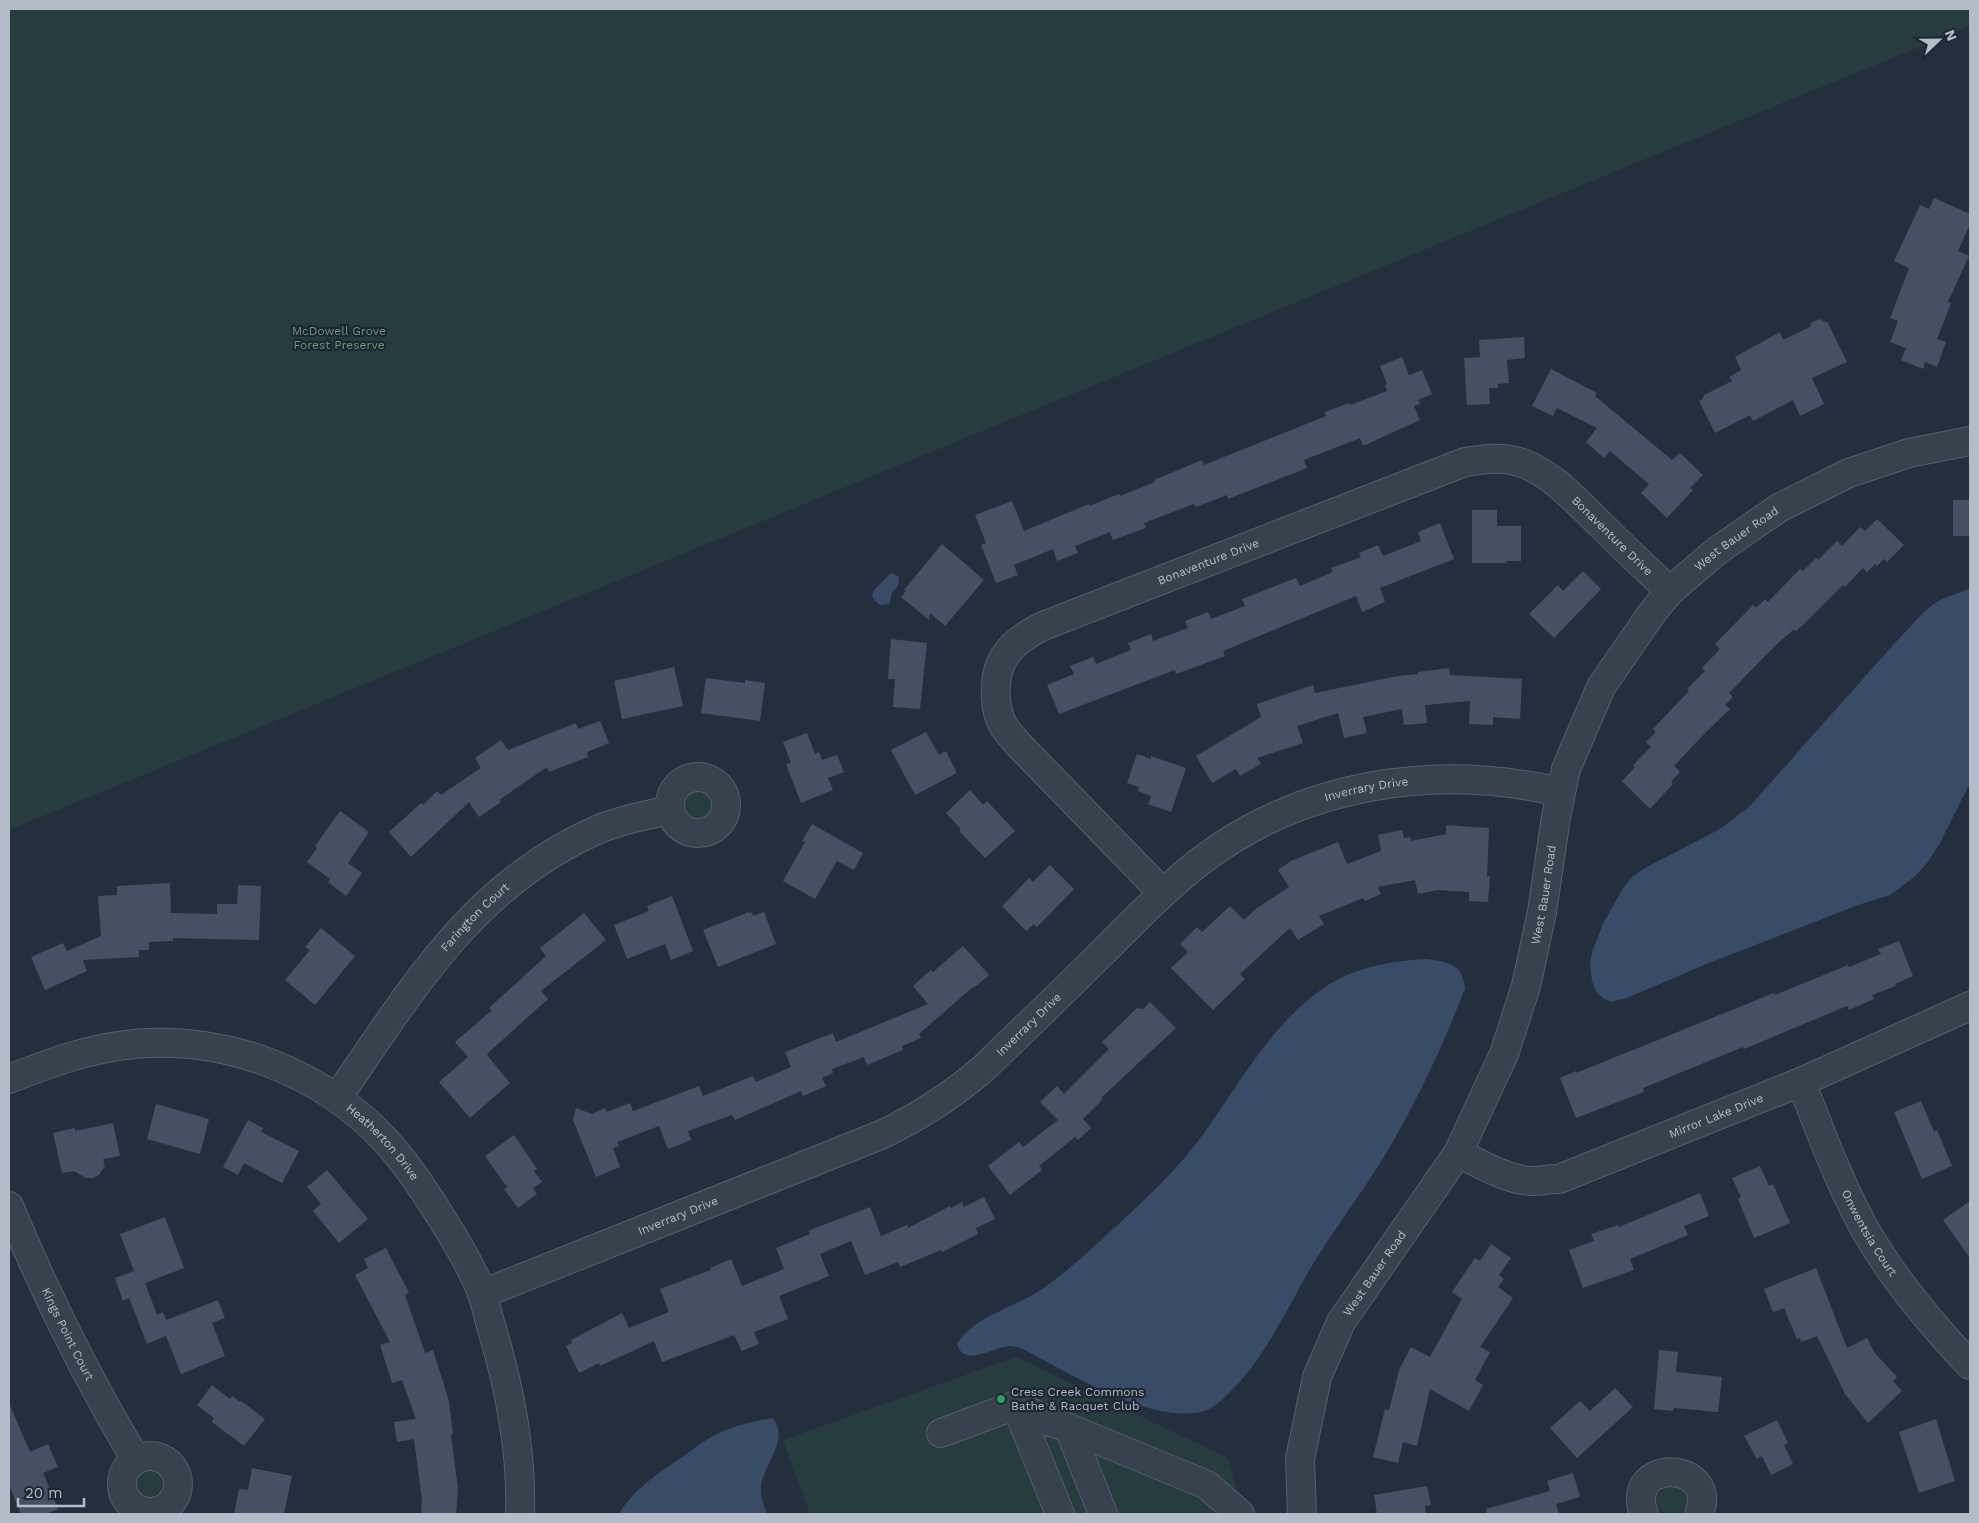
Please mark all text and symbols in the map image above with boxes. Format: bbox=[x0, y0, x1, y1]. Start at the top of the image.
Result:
north arrow bbox=[1914, 15, 1964, 65]
text: N bbox=[1942, 27, 1960, 43]
park label: McDowell Grove Forest Preserve bbox=[292, 324, 386, 352]
street label: Bonaventure Drive bbox=[1569, 493, 1656, 578]
street label: West Bauer Road bbox=[1692, 503, 1781, 574]
street label: Bonaventure Drive bbox=[1156, 536, 1261, 588]
street label: Inverrary Drive bbox=[1323, 774, 1409, 804]
street label: West Bauer Road bbox=[1528, 844, 1559, 946]
street label: Farington Court bbox=[438, 880, 512, 955]
street label: Inverrary Drive bbox=[993, 990, 1064, 1059]
street label: Mirror Lake Drive bbox=[1667, 1091, 1765, 1141]
street label: Heatherton Drive bbox=[343, 1101, 422, 1183]
street label: Onwentsia Court bbox=[1839, 1187, 1900, 1279]
street label: Inverrary Drive bbox=[636, 1193, 720, 1238]
street label: West Bauer Road bbox=[1340, 1228, 1409, 1319]
street label: Kings Point Court bbox=[39, 1285, 97, 1383]
place label: Cress Creek Commons Bathe & Racquet Club bbox=[1011, 1385, 1144, 1413]
marker: Cress Creek Commons Bathe & Racquet Club bbox=[995, 1393, 1007, 1405]
scale bar bbox=[18, 1476, 84, 1508]
text: 20 m bbox=[25, 1484, 63, 1502]

